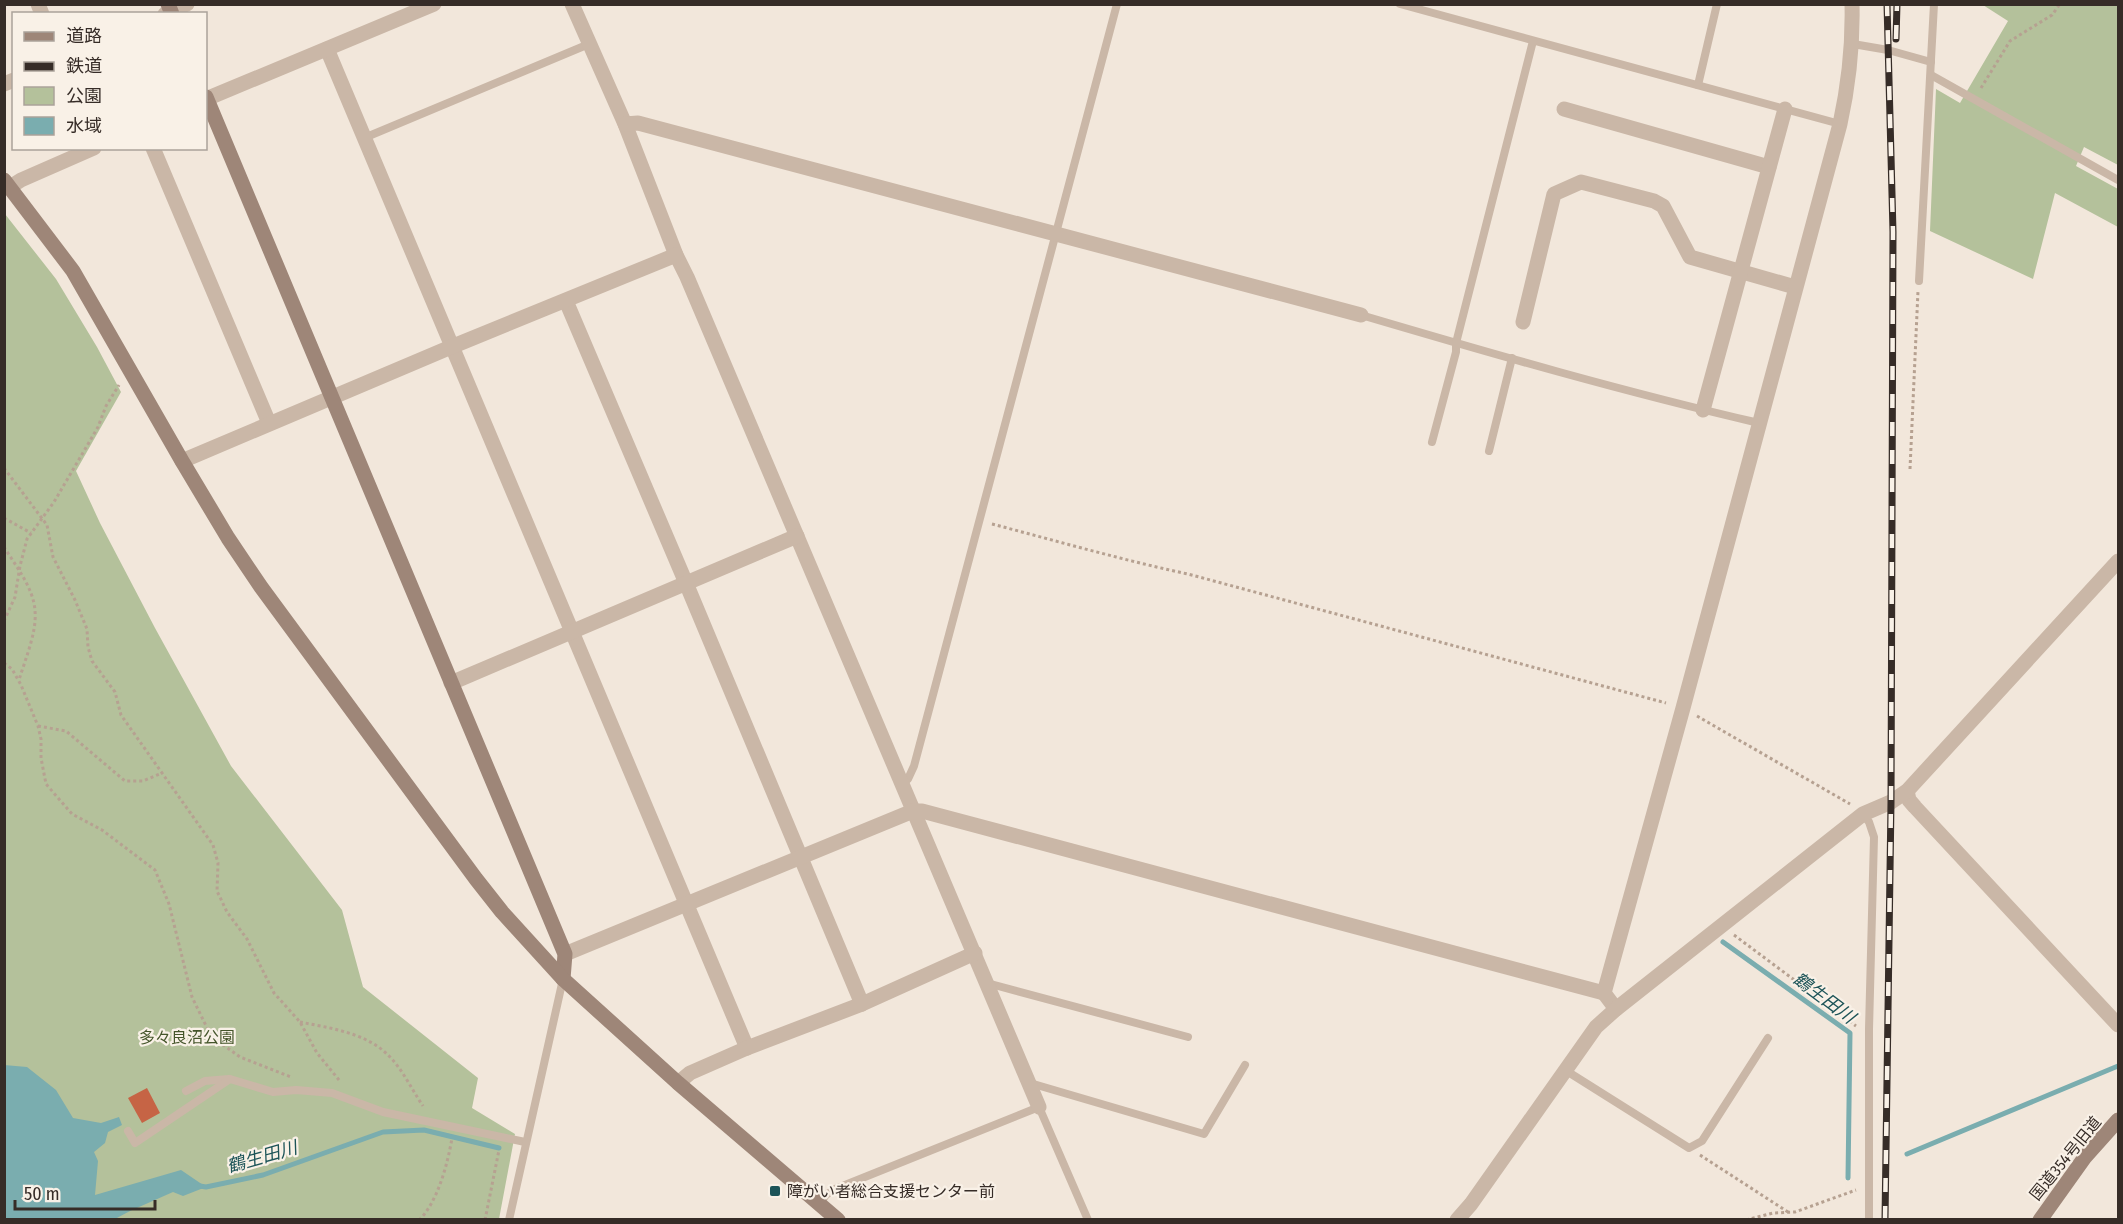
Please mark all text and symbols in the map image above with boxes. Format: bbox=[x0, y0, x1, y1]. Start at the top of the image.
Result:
legend bbox=[12, 12, 207, 150]
text: 道路 bbox=[66, 25, 102, 47]
text: 鉄道 bbox=[66, 55, 102, 77]
text: 公園 bbox=[66, 85, 102, 107]
text: 水域 bbox=[66, 115, 102, 137]
water label: 鶴生田川 bbox=[1789, 968, 1861, 1030]
park label: 多々良沼公園 bbox=[139, 1028, 235, 1047]
street label: 国道354号旧道 bbox=[2026, 1113, 2105, 1204]
water label: 鶴生田川 bbox=[224, 1136, 302, 1177]
scale bar bbox=[15, 1173, 154, 1211]
place label: 障がい者総合支援センター前 bbox=[787, 1182, 995, 1201]
text: 50 m bbox=[24, 1183, 60, 1205]
marker: 障がい者総合支援センター前 bbox=[768, 1184, 782, 1198]

